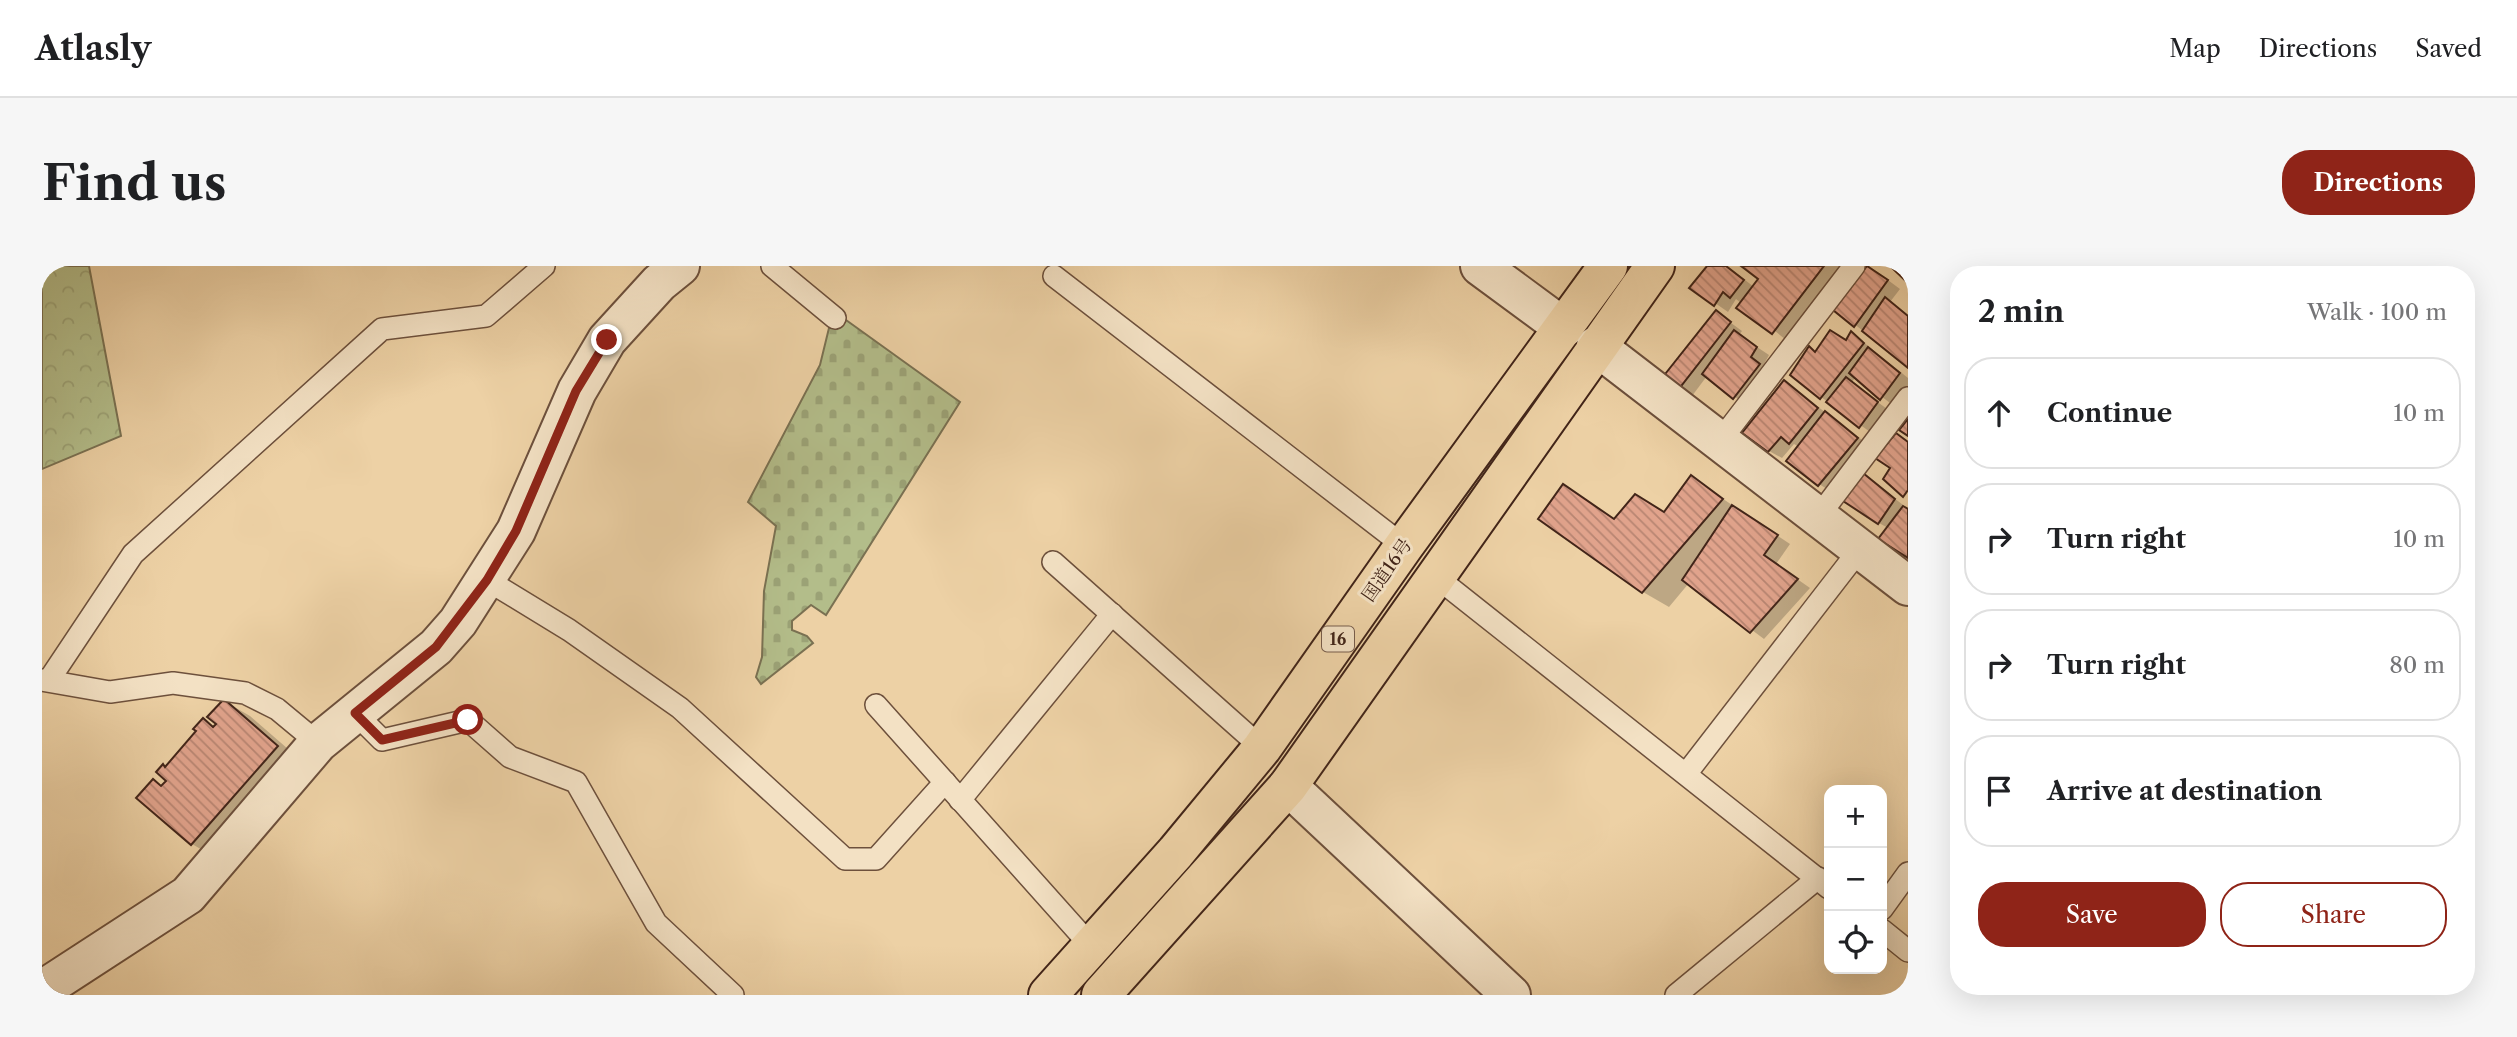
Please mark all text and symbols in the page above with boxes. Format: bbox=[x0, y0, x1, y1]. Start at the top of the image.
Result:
text: Atlasly bbox=[35, 28, 151, 69]
text: Map bbox=[2169, 34, 2221, 63]
text: Directions bbox=[2259, 34, 2377, 63]
text: Saved bbox=[2415, 34, 2482, 63]
button: Directions bbox=[2282, 150, 2475, 215]
text: Find us bbox=[42, 152, 226, 213]
text: 2 min bbox=[1978, 293, 2064, 330]
text: Walk · 100 m bbox=[2307, 298, 2447, 326]
route end bbox=[591, 324, 622, 355]
icon: ahead bbox=[1980, 394, 2018, 432]
text: Continue bbox=[2047, 397, 2172, 429]
text: 10 m bbox=[2393, 399, 2445, 427]
icon: right bbox=[1980, 520, 2018, 558]
text: Turn right bbox=[2047, 523, 2186, 555]
text: 10 m bbox=[2393, 525, 2445, 553]
street label: 国道16号 bbox=[1357, 534, 1417, 606]
road number: 16 bbox=[1322, 626, 1354, 652]
icon: right bbox=[1980, 646, 2018, 684]
text: Turn right bbox=[2047, 649, 2186, 681]
text: 80 m bbox=[2389, 651, 2445, 679]
route start bbox=[452, 704, 483, 735]
icon: arrive bbox=[1980, 772, 2018, 810]
text: Arrive at destination bbox=[2047, 775, 2322, 807]
map controls bbox=[1824, 785, 1887, 974]
button: + bbox=[1824, 785, 1887, 848]
button: − bbox=[1824, 848, 1887, 911]
button: Save bbox=[1978, 882, 2206, 947]
button: Share bbox=[2220, 882, 2447, 947]
button: locate bbox=[1824, 911, 1887, 974]

